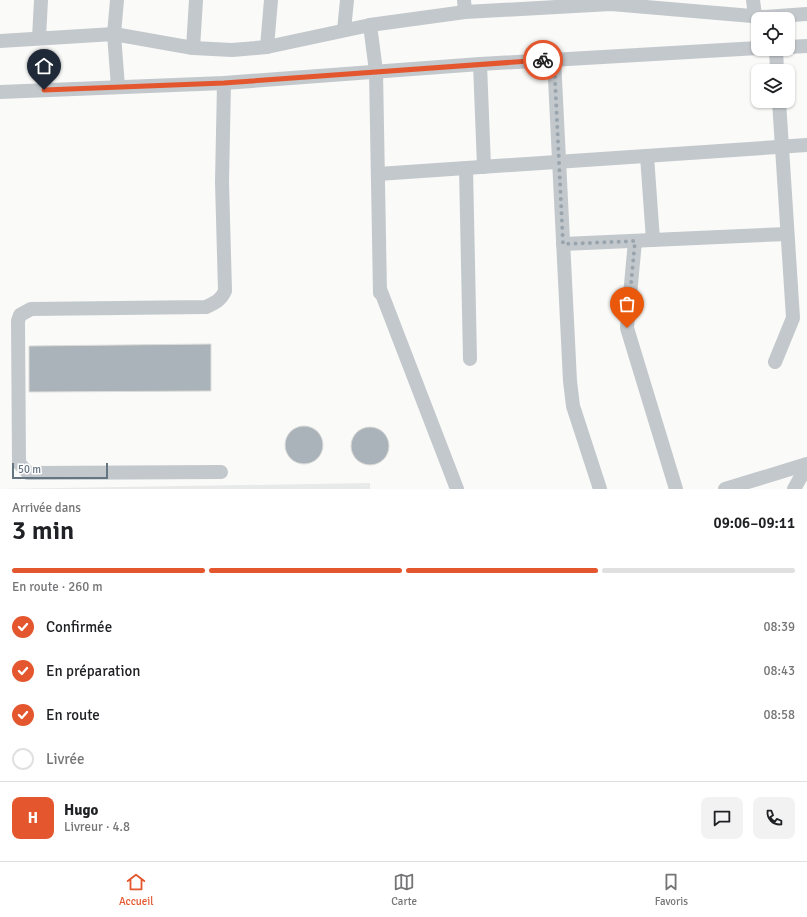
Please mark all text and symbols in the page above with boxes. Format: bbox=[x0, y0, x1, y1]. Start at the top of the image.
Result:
map controls bbox=[751, 12, 795, 108]
button: locate bbox=[751, 12, 795, 56]
courier bbox=[523, 40, 563, 80]
pin bbox=[27, 49, 61, 90]
icon: bike bbox=[532, 49, 554, 71]
icon: home bbox=[33, 55, 55, 77]
button: layers bbox=[751, 64, 795, 108]
pin bbox=[610, 287, 644, 328]
icon: bag bbox=[616, 293, 638, 315]
scale bar bbox=[12, 461, 108, 480]
text: 50 m bbox=[18, 463, 41, 476]
text: Arrivée dans bbox=[12, 500, 81, 516]
text: 09:06–09:11 bbox=[714, 514, 795, 532]
text: 3 min bbox=[12, 515, 74, 547]
text: En route · 260 m bbox=[12, 579, 103, 595]
icon: check bbox=[12, 616, 34, 638]
text: Confirmée bbox=[46, 618, 112, 636]
text: 08:39 bbox=[763, 619, 795, 635]
icon: check bbox=[12, 660, 34, 682]
text: En préparation bbox=[46, 662, 141, 680]
text: 08:43 bbox=[763, 663, 795, 679]
icon: check bbox=[12, 704, 34, 726]
text: En route bbox=[46, 706, 100, 724]
text: 08:58 bbox=[763, 707, 795, 723]
text: Livrée bbox=[46, 750, 85, 768]
button: chat bbox=[701, 797, 743, 839]
button: phone bbox=[753, 797, 795, 839]
text: Hugo bbox=[64, 801, 98, 819]
text: H bbox=[28, 809, 38, 827]
text: Livreur · 4.8 bbox=[64, 819, 130, 835]
tab: Accueil bbox=[119, 871, 154, 908]
tab: Carte bbox=[391, 871, 417, 908]
tab: Favoris bbox=[655, 871, 688, 908]

